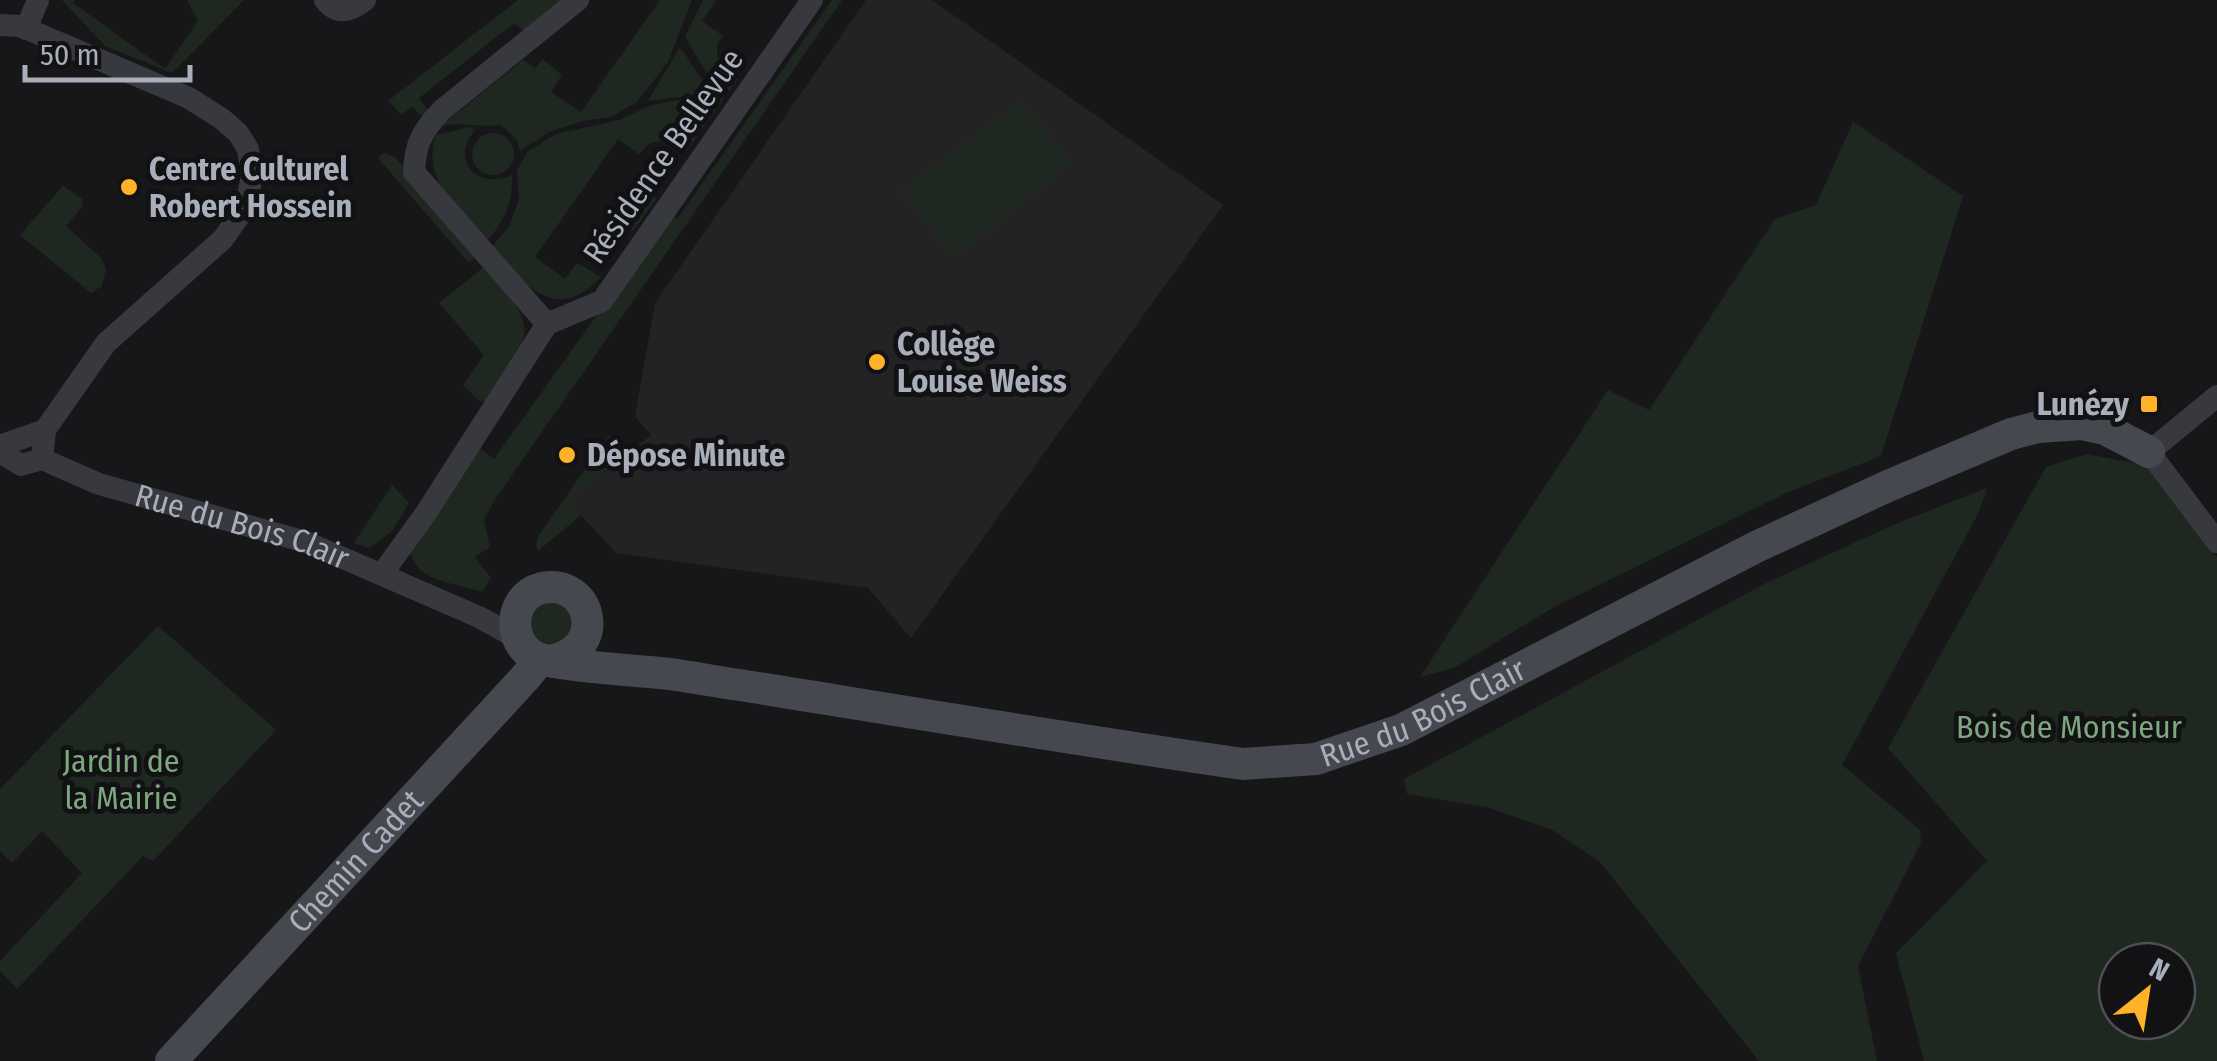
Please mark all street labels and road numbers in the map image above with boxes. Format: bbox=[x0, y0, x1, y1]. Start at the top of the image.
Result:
street label: Résidence Bellevue bbox=[575, 41, 751, 271]
street label: Rue du Bois Clair bbox=[131, 476, 355, 577]
street label: Rue du Bois Clair bbox=[1315, 650, 1532, 775]
street label: Chemin Cadet bbox=[280, 782, 431, 941]

